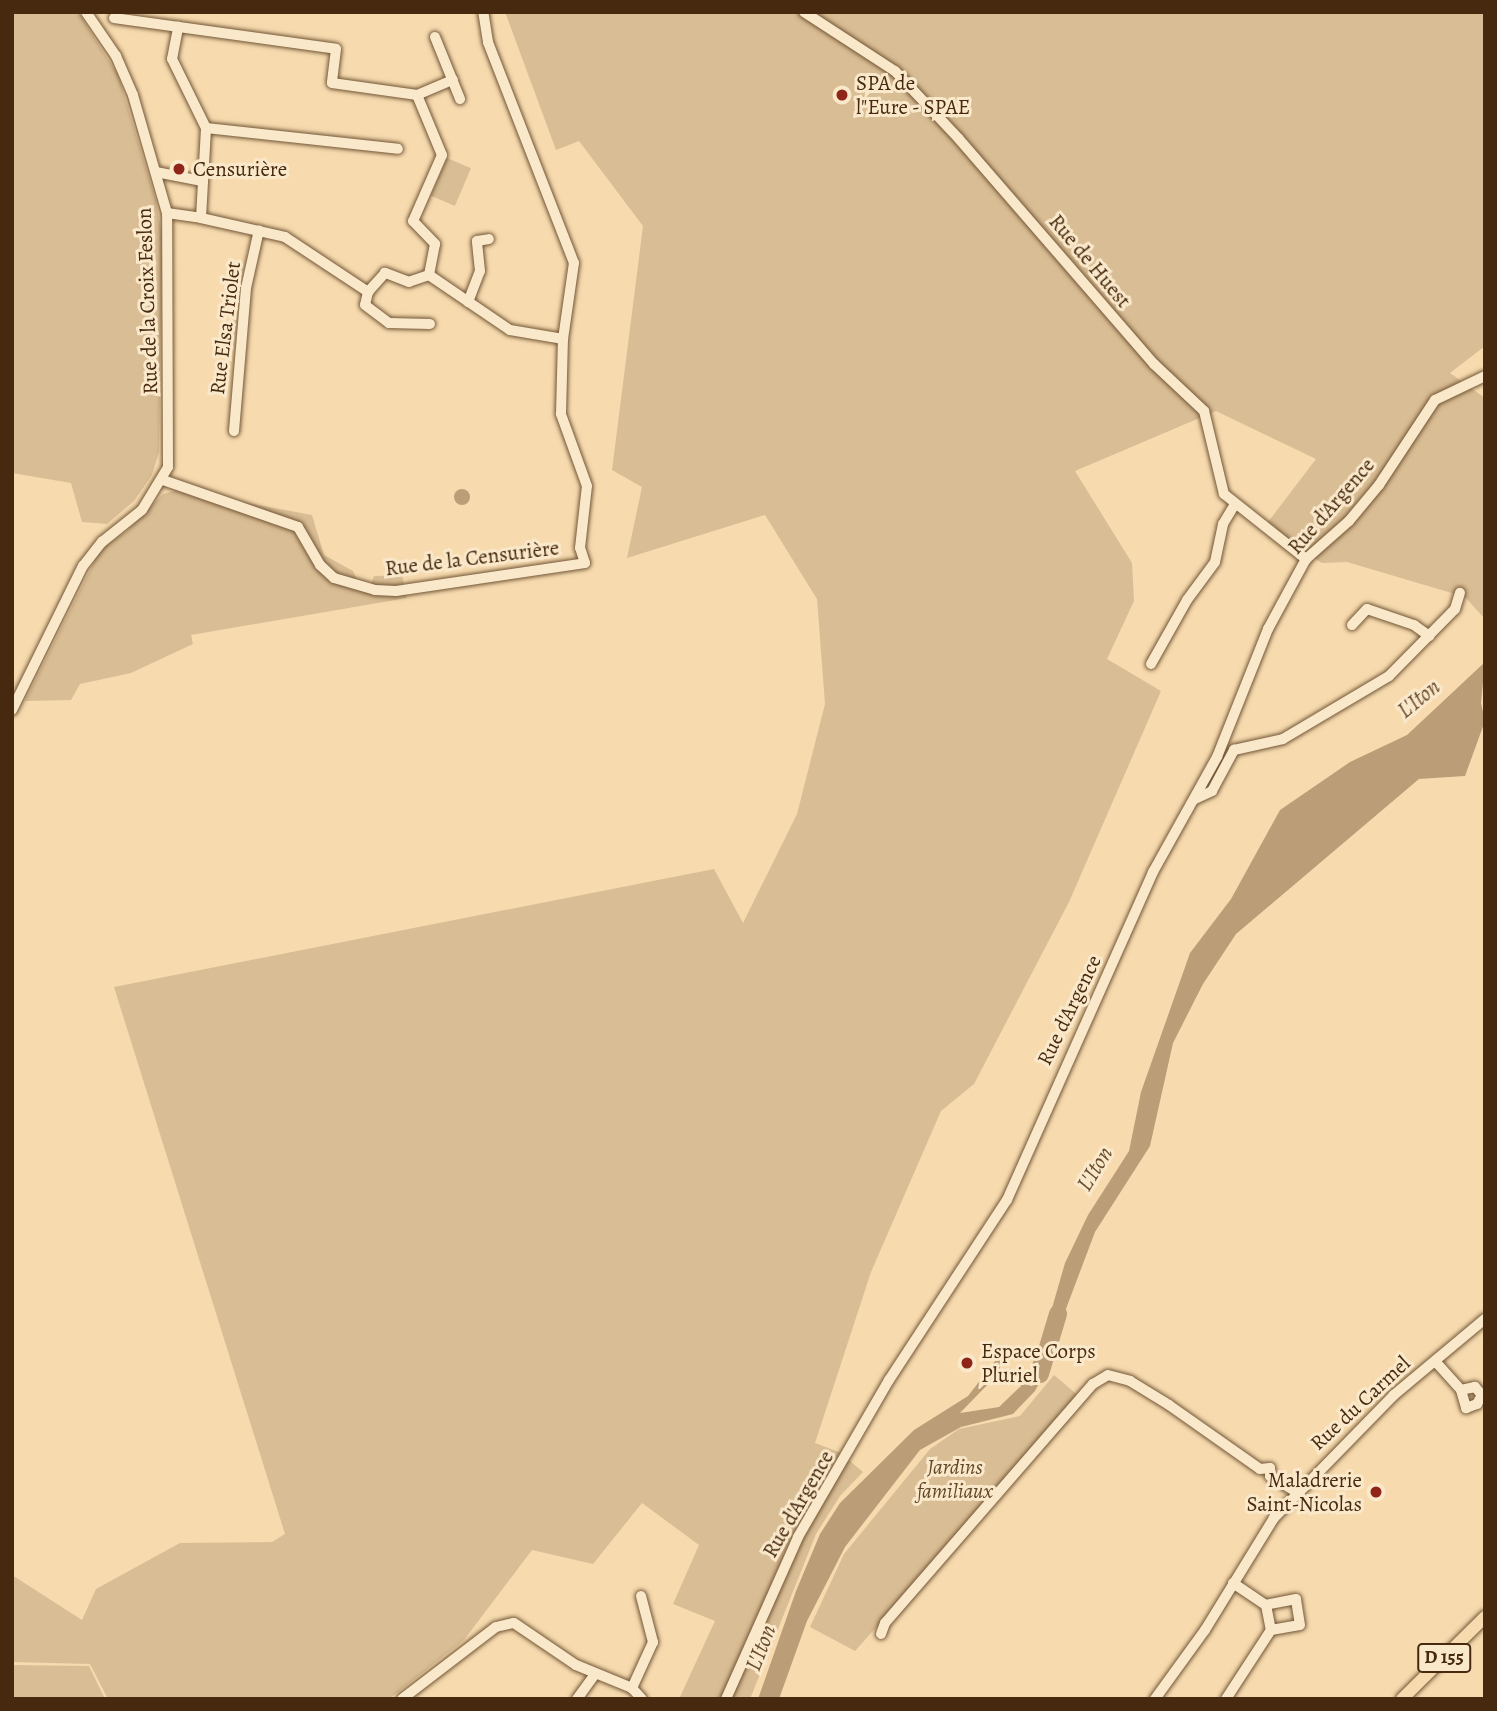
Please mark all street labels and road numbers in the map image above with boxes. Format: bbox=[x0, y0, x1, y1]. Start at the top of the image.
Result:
street label: Rue de la Croix Feslon bbox=[131, 207, 163, 395]
street label: Rue de Huest bbox=[1044, 209, 1136, 313]
street label: Rue Elsa Triolet bbox=[204, 260, 246, 396]
street label: Rue d'Argence bbox=[1282, 453, 1380, 559]
street label: Rue de la Censurière bbox=[384, 535, 560, 581]
street label: Rue d'Argence bbox=[1032, 951, 1106, 1069]
street label: Rue du Carmel bbox=[1305, 1351, 1415, 1455]
street label: Rue d'Argence bbox=[757, 1446, 839, 1562]
road number: D 155 bbox=[1416, 1642, 1472, 1674]

